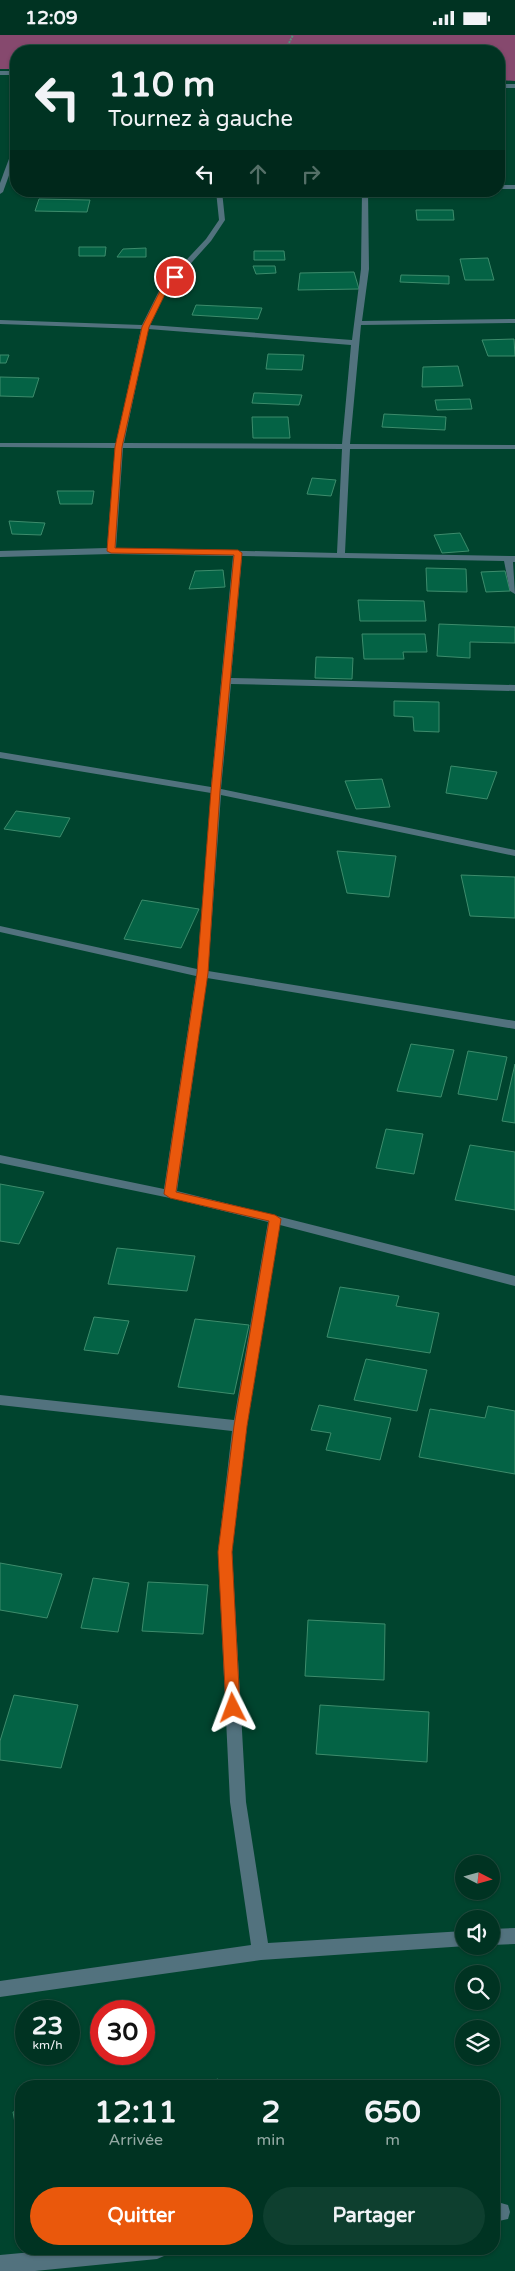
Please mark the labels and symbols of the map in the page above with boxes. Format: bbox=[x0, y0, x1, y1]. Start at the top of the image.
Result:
pin bbox=[154, 256, 196, 298]
position arrow bbox=[206, 1681, 258, 1733]
north arrow bbox=[455, 1855, 500, 1900]
speed limit sign: 30 bbox=[90, 2000, 155, 2065]

